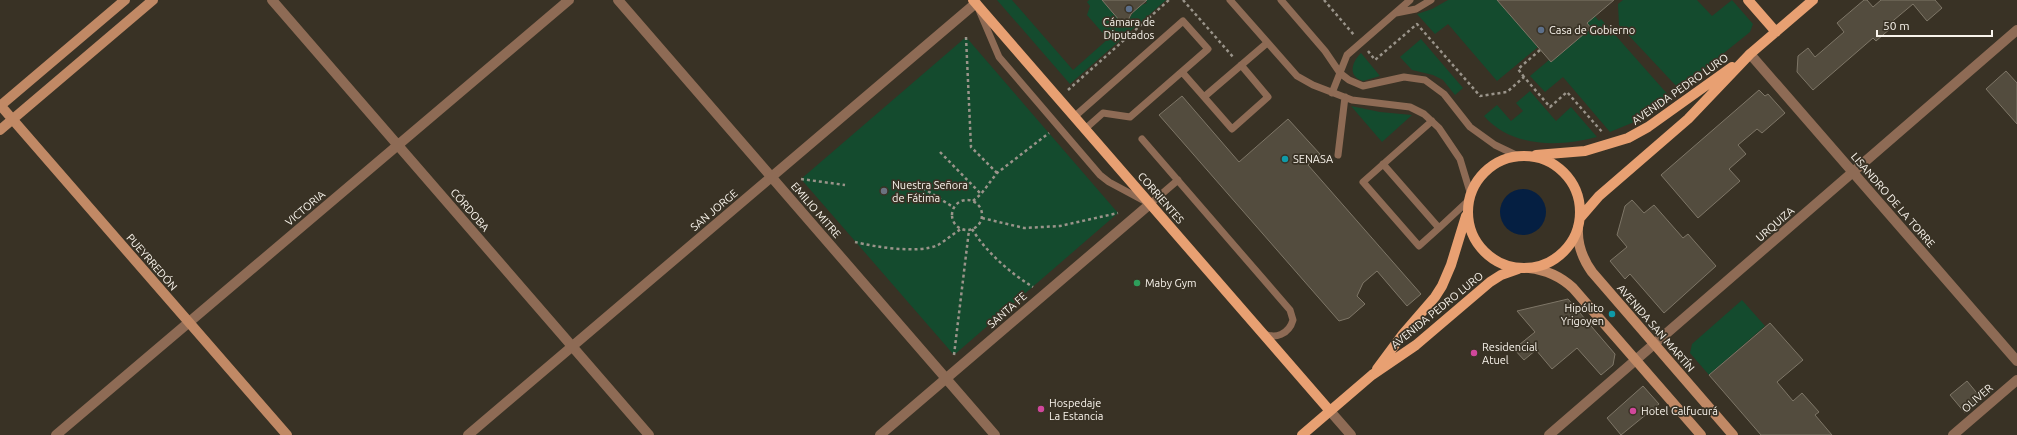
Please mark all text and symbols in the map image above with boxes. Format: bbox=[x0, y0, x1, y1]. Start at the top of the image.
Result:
marker: Cámara de Diputados bbox=[1124, 4, 1134, 14]
scale bar bbox=[1877, 12, 1992, 38]
place label: Cámara de Diputados bbox=[1103, 16, 1155, 41]
text: 50 m bbox=[1883, 19, 1910, 32]
place label: Casa de Gobierno bbox=[1549, 24, 1635, 36]
marker: Casa de Gobierno bbox=[1536, 25, 1546, 35]
street label: AVENIDA PEDRO LURO bbox=[1630, 51, 1730, 127]
street label: LISANDRO DE LA TORRE bbox=[1849, 150, 1937, 250]
place label: SENASA bbox=[1293, 153, 1334, 165]
marker: SENASA bbox=[1280, 154, 1290, 164]
street label: CORRIENTES bbox=[1136, 170, 1187, 226]
place label: Nuestra Señora de Fátima bbox=[892, 179, 968, 204]
street label: EMILIO MITRE bbox=[789, 180, 843, 240]
street label: CÓRDOBA bbox=[448, 186, 493, 234]
marker: Nuestra Señora de Fátima bbox=[879, 186, 889, 196]
street label: VICTORIA bbox=[283, 187, 328, 228]
street label: SAN JORGE bbox=[688, 187, 740, 233]
street label: URQUIZA bbox=[1753, 204, 1797, 244]
street label: PUEYRREDÓN bbox=[124, 231, 180, 293]
street label: AVENIDA PEDRO LURO bbox=[1389, 269, 1485, 351]
place label: Maby Gym bbox=[1145, 277, 1196, 289]
marker: Maby Gym bbox=[1132, 278, 1142, 288]
street label: AVENIDA SAN MARTÍN bbox=[1615, 281, 1698, 374]
street label: SANTA FE bbox=[985, 290, 1029, 330]
place label: Hipólito Yrigoyen bbox=[1561, 302, 1604, 327]
marker: Hipólito Yrigoyen bbox=[1607, 309, 1617, 319]
place label: Residencial Atuel bbox=[1482, 341, 1538, 366]
marker: Residencial Atuel bbox=[1469, 348, 1479, 358]
street label: OLIVER bbox=[1959, 381, 1995, 415]
place label: Hospedaje La Estancia bbox=[1049, 397, 1103, 422]
marker: Hospedaje La Estancia bbox=[1036, 404, 1046, 414]
place label: Hotel Calfucurá bbox=[1641, 405, 1718, 417]
marker: Hotel Calfucurá bbox=[1628, 406, 1638, 416]

